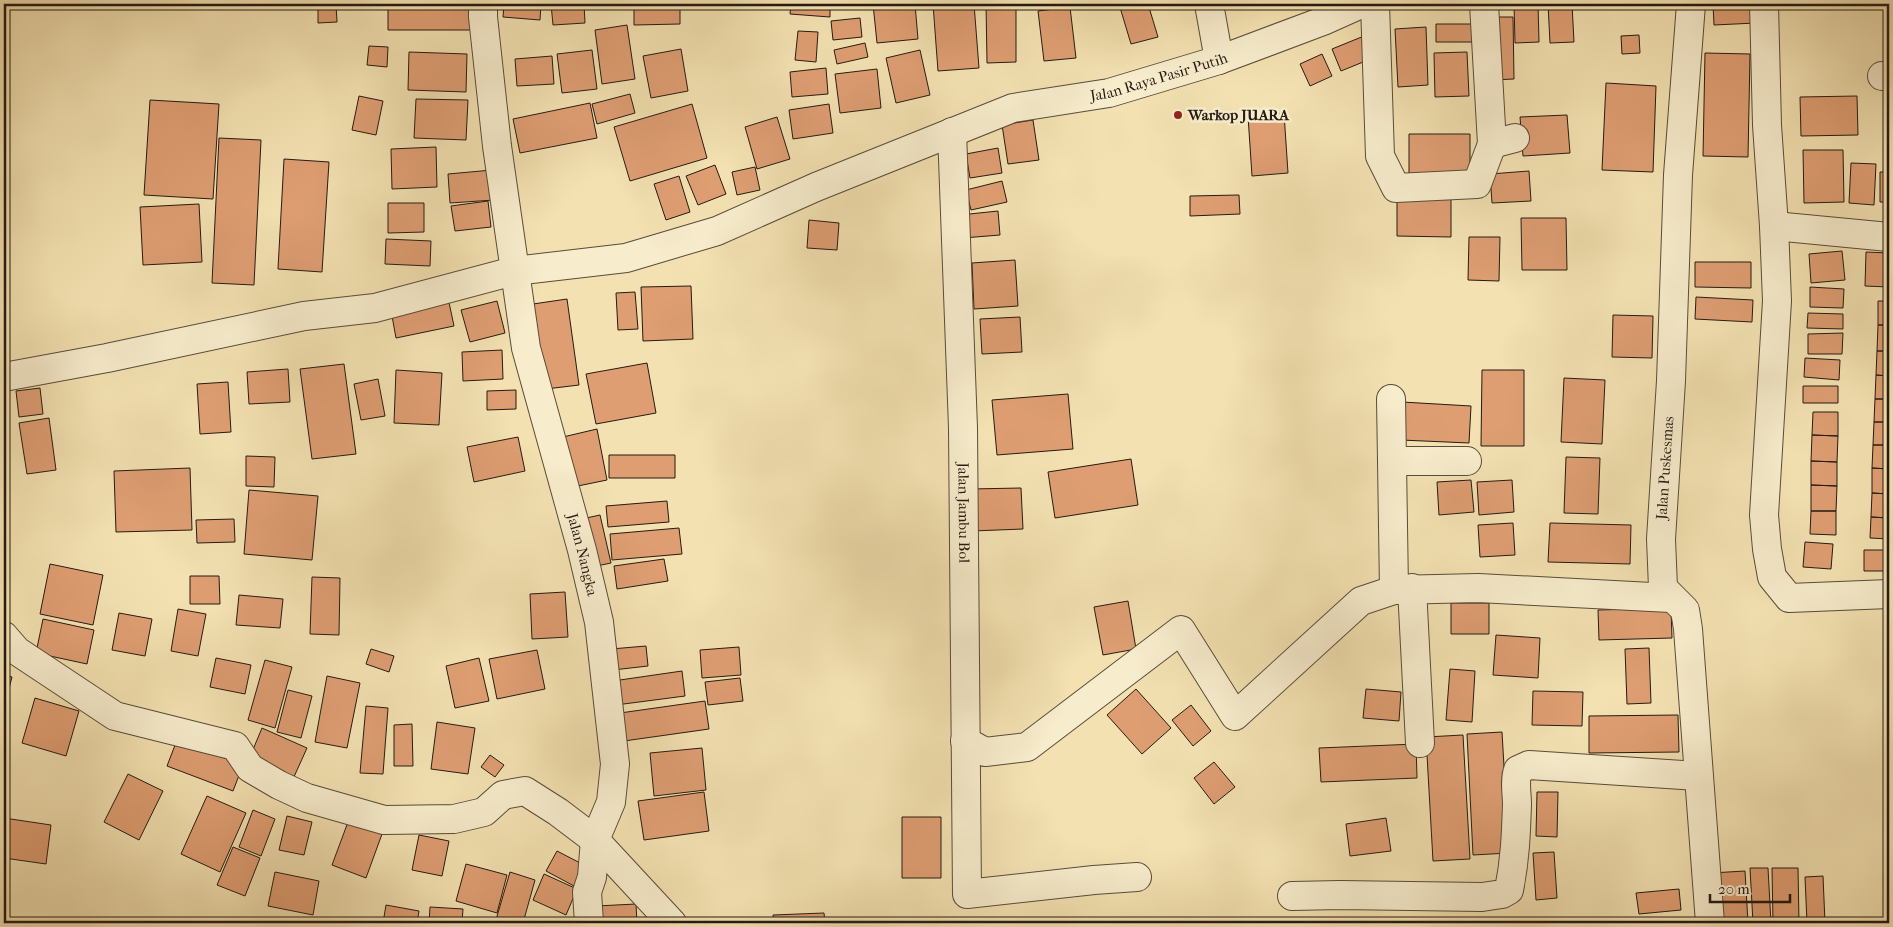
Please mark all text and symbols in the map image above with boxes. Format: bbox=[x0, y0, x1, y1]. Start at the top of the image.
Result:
street label: Jalan Raya Pasir Putih bbox=[1088, 48, 1231, 105]
place label: Warkop JUARA bbox=[1187, 106, 1290, 124]
marker: Warkop JUARA bbox=[1172, 109, 1184, 121]
street label: Jalan Puskesmas bbox=[1652, 415, 1678, 521]
street label: Jalan Jambu Bol bbox=[954, 461, 973, 563]
street label: Jalan Nangka bbox=[563, 510, 602, 599]
scale bar bbox=[1710, 872, 1790, 904]
text: 20 m bbox=[1718, 880, 1750, 898]

